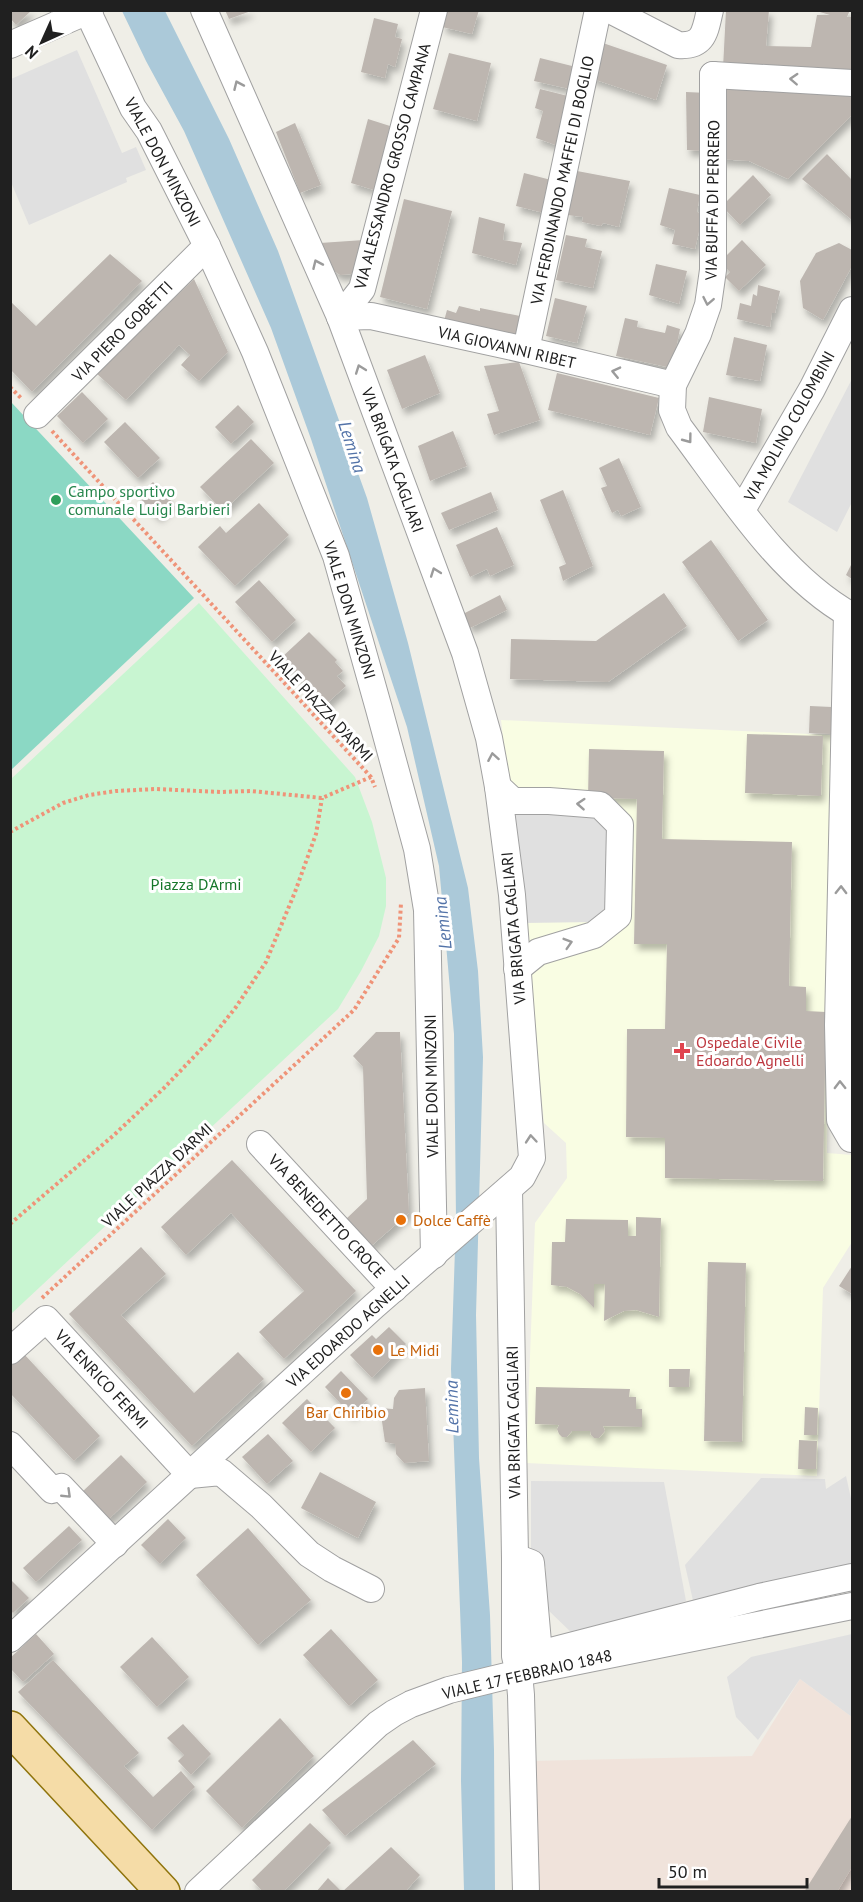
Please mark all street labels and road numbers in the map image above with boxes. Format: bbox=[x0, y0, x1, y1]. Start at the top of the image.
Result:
street label: VIA ALESSANDRO GROSSO CAMPANA bbox=[349, 40, 435, 292]
street label: VIA FERDINANDO MAFFEI DI BOGLIO bbox=[526, 54, 598, 307]
street label: VIALE DON MINZONI bbox=[120, 93, 206, 230]
street label: VIA BUFFA DI PERRERO bbox=[701, 120, 723, 281]
street label: VIA PIERO GOBETTI bbox=[67, 276, 177, 386]
street label: VIA GIOVANNI RIBET bbox=[435, 321, 578, 373]
street label: VIA MOLINO COLOMBINI bbox=[739, 347, 839, 506]
street label: VIA BRIGATA CAGLIARI bbox=[357, 384, 429, 535]
street label: VIALE DON MINZONI bbox=[319, 538, 381, 682]
street label: VIALE PIAZZA D'ARMI bbox=[264, 646, 378, 766]
street label: VIA BRIGATA CAGLIARI bbox=[496, 851, 530, 1006]
street label: VIALE DON MINZONI bbox=[420, 1014, 442, 1159]
street label: VIALE PIAZZA D'ARMI bbox=[97, 1118, 217, 1232]
street label: VIA BENEDETTO CROCE bbox=[264, 1149, 390, 1282]
street label: VIA EDOARDO AGNELLI bbox=[281, 1270, 414, 1393]
street label: VIA ENRICO FERMI bbox=[50, 1325, 153, 1433]
street label: VIA BRIGATA CAGLIARI bbox=[502, 1345, 524, 1500]
street label: VIALE 17 FEBBRAIO 1848 bbox=[439, 1645, 614, 1704]

